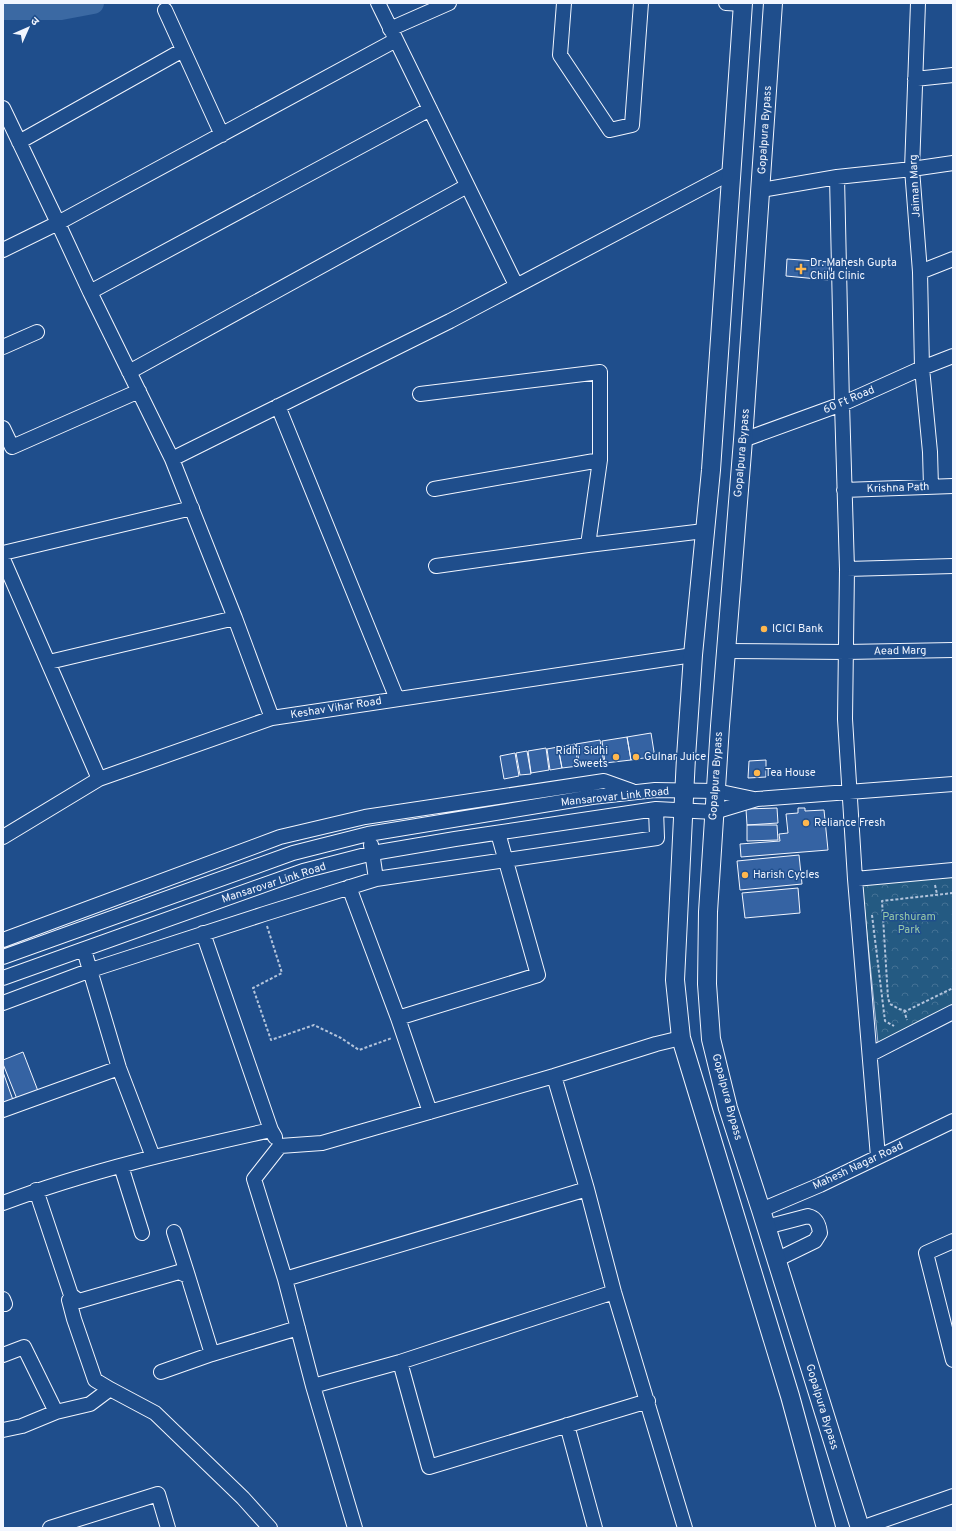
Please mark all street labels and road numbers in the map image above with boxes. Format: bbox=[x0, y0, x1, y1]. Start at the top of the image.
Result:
street label: Gopalpura Bypass bbox=[755, 85, 775, 175]
street label: Jaiman Marg bbox=[906, 154, 924, 218]
street label: 60 Ft Road bbox=[821, 383, 877, 417]
street label: Gopalpura Bypass bbox=[731, 408, 753, 498]
street label: Krishna Path bbox=[866, 480, 930, 496]
street label: Aead Marg bbox=[874, 644, 926, 658]
street label: Keshav Vihar Road bbox=[289, 694, 383, 722]
street label: Gopalpura Bypass bbox=[706, 731, 726, 821]
street label: Mansarovar Link Road bbox=[560, 784, 670, 810]
street label: Mansarovar Link Road bbox=[220, 860, 328, 906]
street label: Gopalpura Bypass bbox=[709, 1052, 745, 1142]
street label: Mahesh Nagar Road bbox=[810, 1139, 906, 1193]
street label: Gopalpura Bypass bbox=[802, 1362, 842, 1452]

